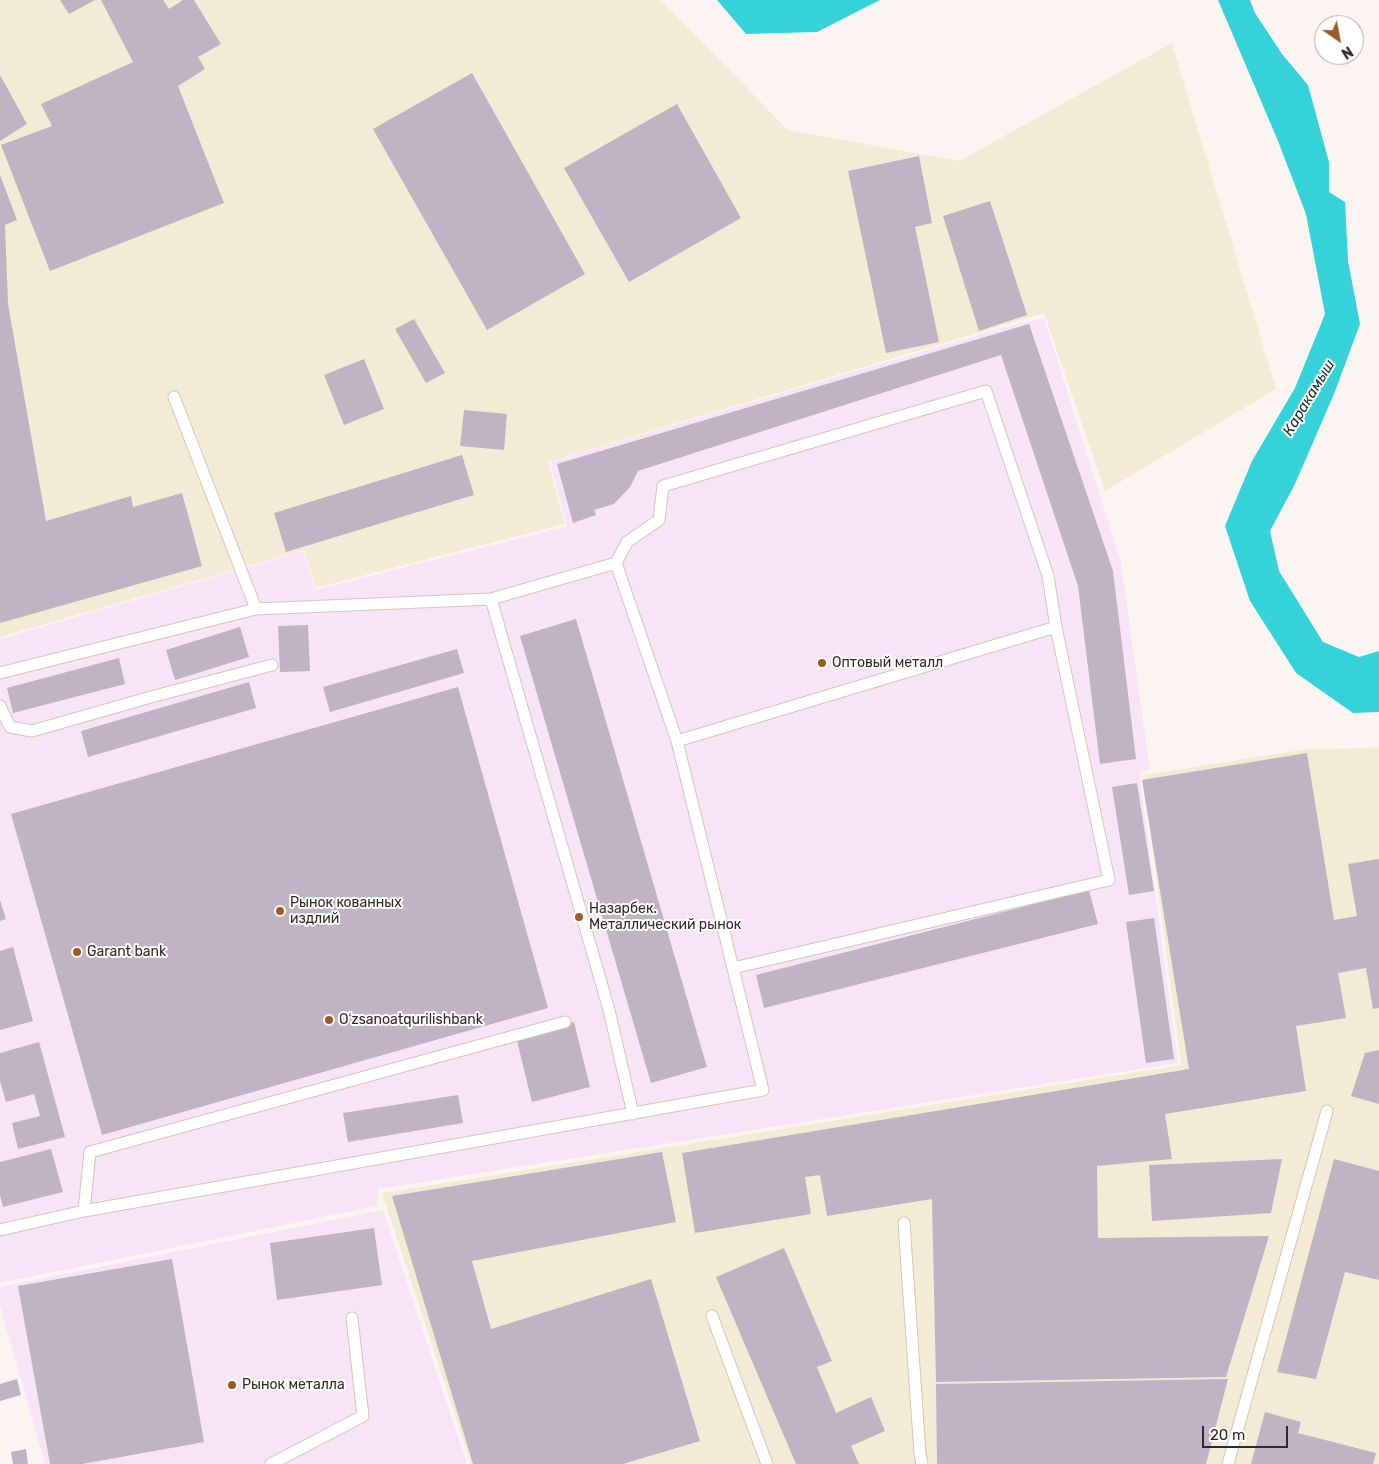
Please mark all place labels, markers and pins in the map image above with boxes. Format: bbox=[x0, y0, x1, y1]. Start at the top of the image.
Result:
place label: Оптовый металл bbox=[832, 655, 943, 671]
marker: Оптовый металл bbox=[816, 657, 828, 669]
place label: Рынок кованных издлий bbox=[290, 895, 402, 928]
place label: Назарбек. Металлический рынок bbox=[589, 901, 741, 934]
marker: Рынок кованных издлий bbox=[274, 905, 286, 917]
marker: Назарбек. Металлический рынок bbox=[573, 911, 585, 923]
place label: Garant bank bbox=[87, 944, 166, 960]
marker: Garant bank bbox=[71, 946, 83, 958]
place label: Oʻzsanoatqurilishbank bbox=[339, 1012, 483, 1028]
marker: Oʻzsanoatqurilishbank bbox=[323, 1014, 335, 1026]
place label: Рынок металла bbox=[242, 1377, 345, 1393]
marker: Рынок металла bbox=[226, 1379, 238, 1391]

